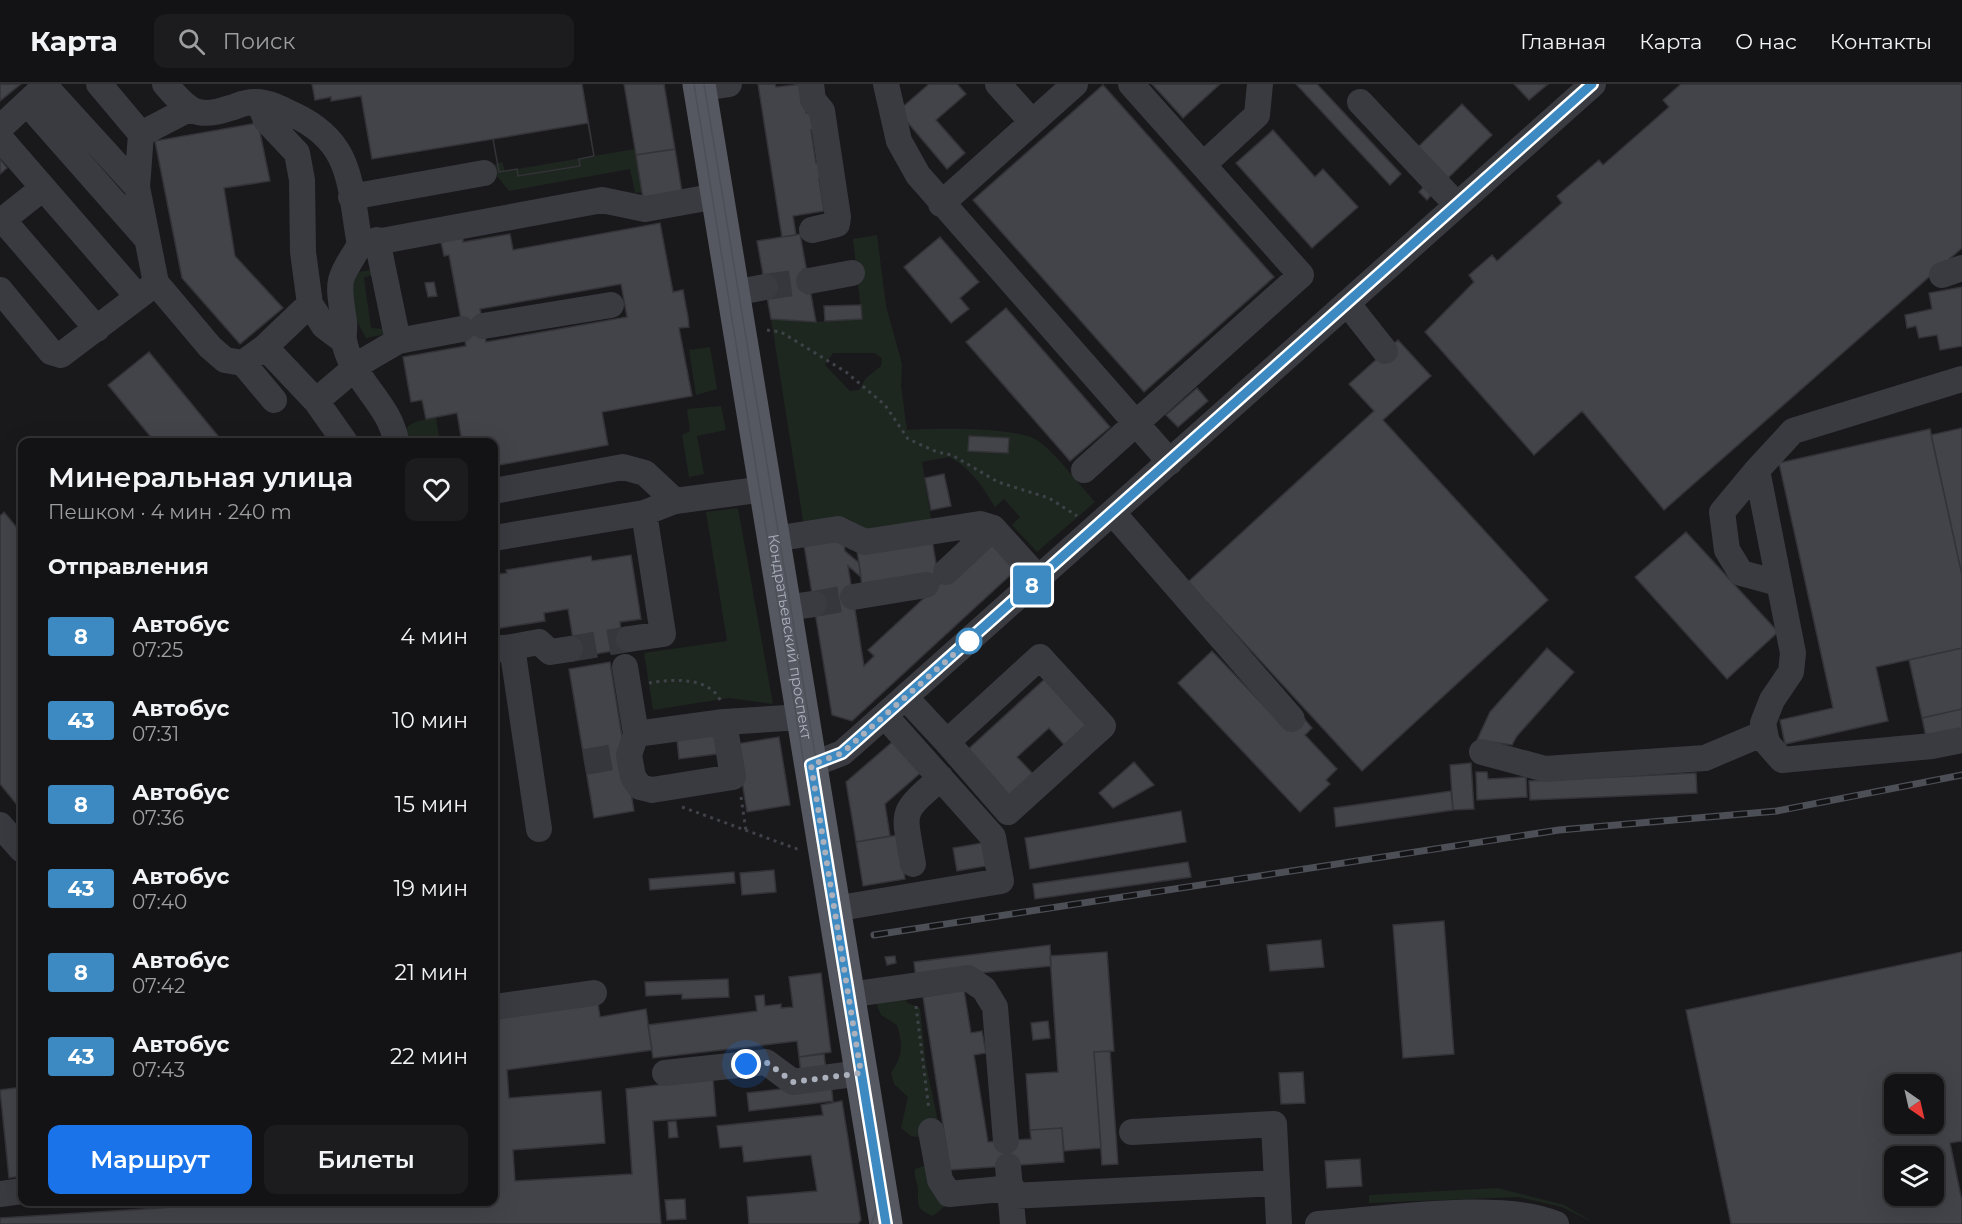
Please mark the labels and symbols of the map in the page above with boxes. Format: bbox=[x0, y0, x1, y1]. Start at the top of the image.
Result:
street label: Кондратьевский проспект bbox=[764, 532, 816, 741]
line badge: 8 bbox=[1012, 566, 1052, 604]
unlabelled marker bbox=[956, 628, 982, 654]
your location bbox=[731, 1049, 761, 1079]
north arrow bbox=[1884, 1074, 1944, 1134]

